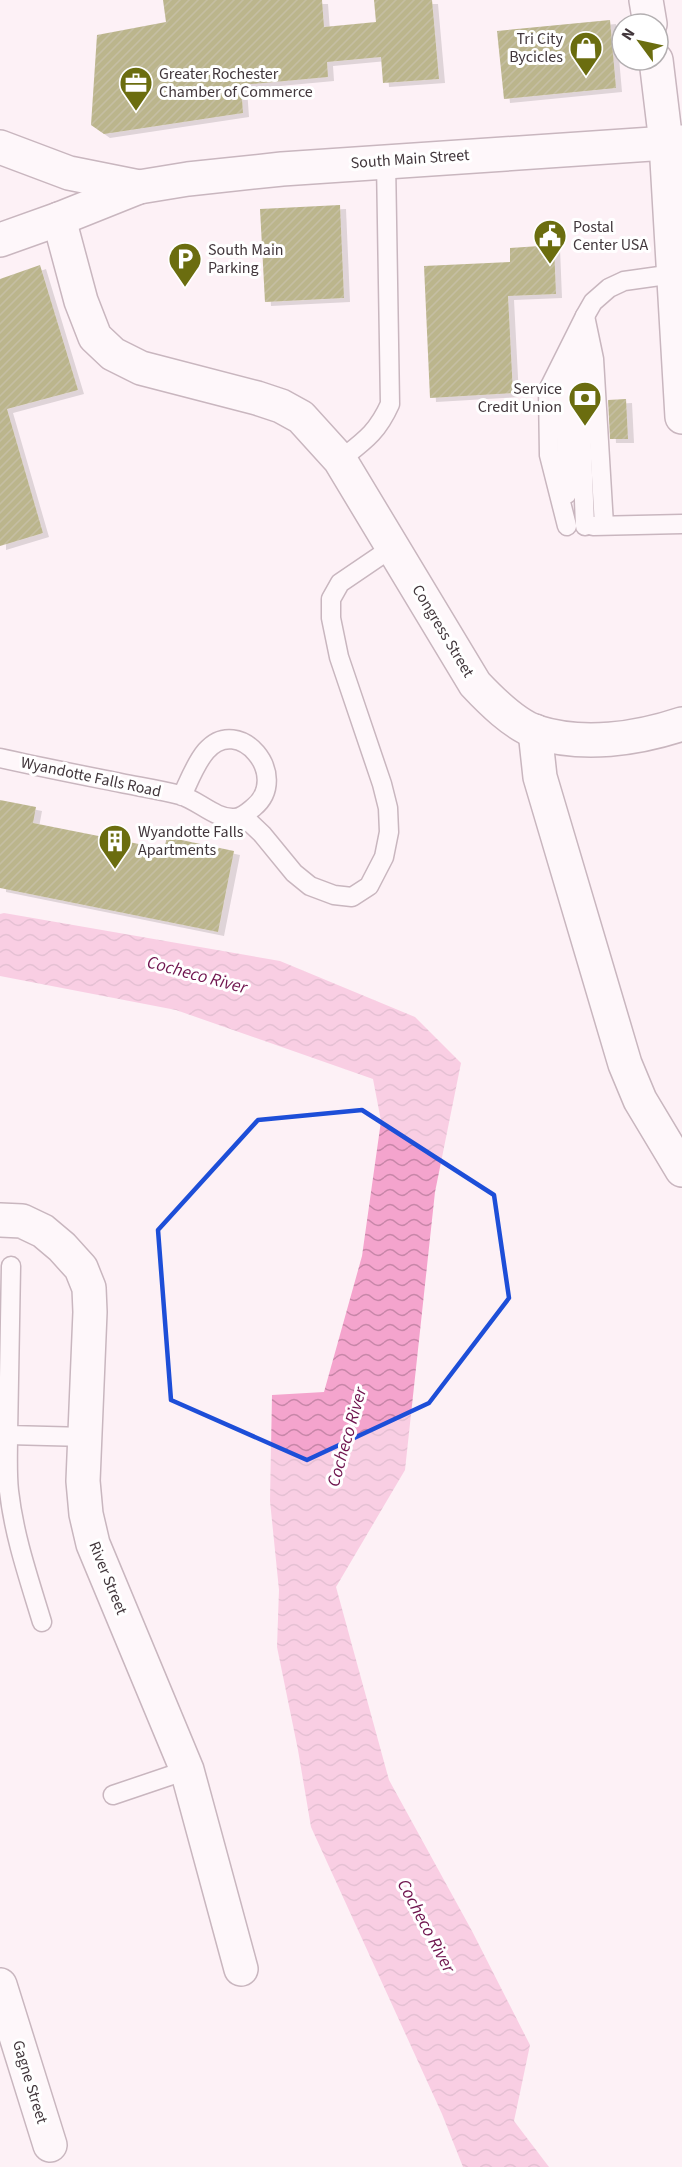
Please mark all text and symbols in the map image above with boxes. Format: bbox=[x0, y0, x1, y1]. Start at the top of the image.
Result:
north arrow bbox=[610, 12, 670, 72]
text: N bbox=[616, 24, 640, 45]
place label: Tri City Bycicles bbox=[509, 28, 564, 68]
shop icon: Tri City Bycicles bbox=[568, 30, 604, 77]
place label: Greater Rochester Chamber of Commerce bbox=[159, 63, 313, 103]
office icon: Greater Rochester Chamber of Commerce bbox=[118, 65, 154, 112]
street label: South Main Street bbox=[350, 144, 471, 174]
place label: Postal Center USA bbox=[573, 216, 648, 256]
public building icon: Postal Center USA bbox=[532, 218, 568, 265]
place label: South Main Parking bbox=[208, 239, 284, 279]
parking icon: South Main Parking bbox=[167, 241, 203, 288]
place label: Service Credit Union bbox=[478, 378, 562, 418]
bank icon: Service Credit Union bbox=[567, 380, 603, 427]
street label: Congress Street bbox=[407, 580, 480, 682]
street label: Wyandotte Falls Road bbox=[19, 751, 163, 803]
place label: Wyandotte Falls Apartments bbox=[138, 821, 244, 861]
building icon: Wyandotte Falls Apartments bbox=[97, 823, 133, 870]
water label: Cocheco River bbox=[144, 950, 251, 1001]
water label: Cocheco River bbox=[321, 1383, 373, 1490]
street label: River Street bbox=[83, 1538, 133, 1618]
water label: Cocheco River bbox=[391, 1875, 462, 1978]
street label: Gagne Street bbox=[7, 2038, 53, 2127]

